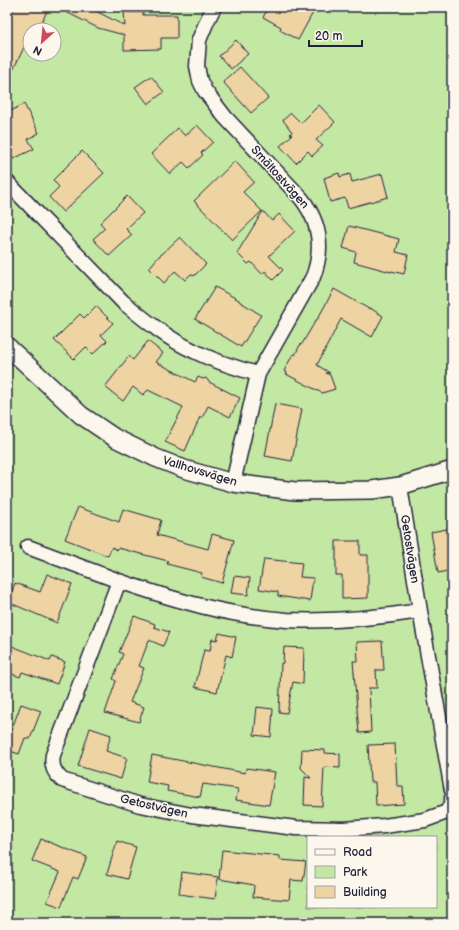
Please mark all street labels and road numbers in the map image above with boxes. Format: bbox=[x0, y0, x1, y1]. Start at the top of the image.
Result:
street label: Smältostvägen bbox=[247, 143, 312, 212]
street label: Vallhovsvägen bbox=[161, 453, 239, 490]
street label: Getostvägen bbox=[397, 514, 422, 585]
street label: Getostvägen bbox=[119, 791, 189, 822]

